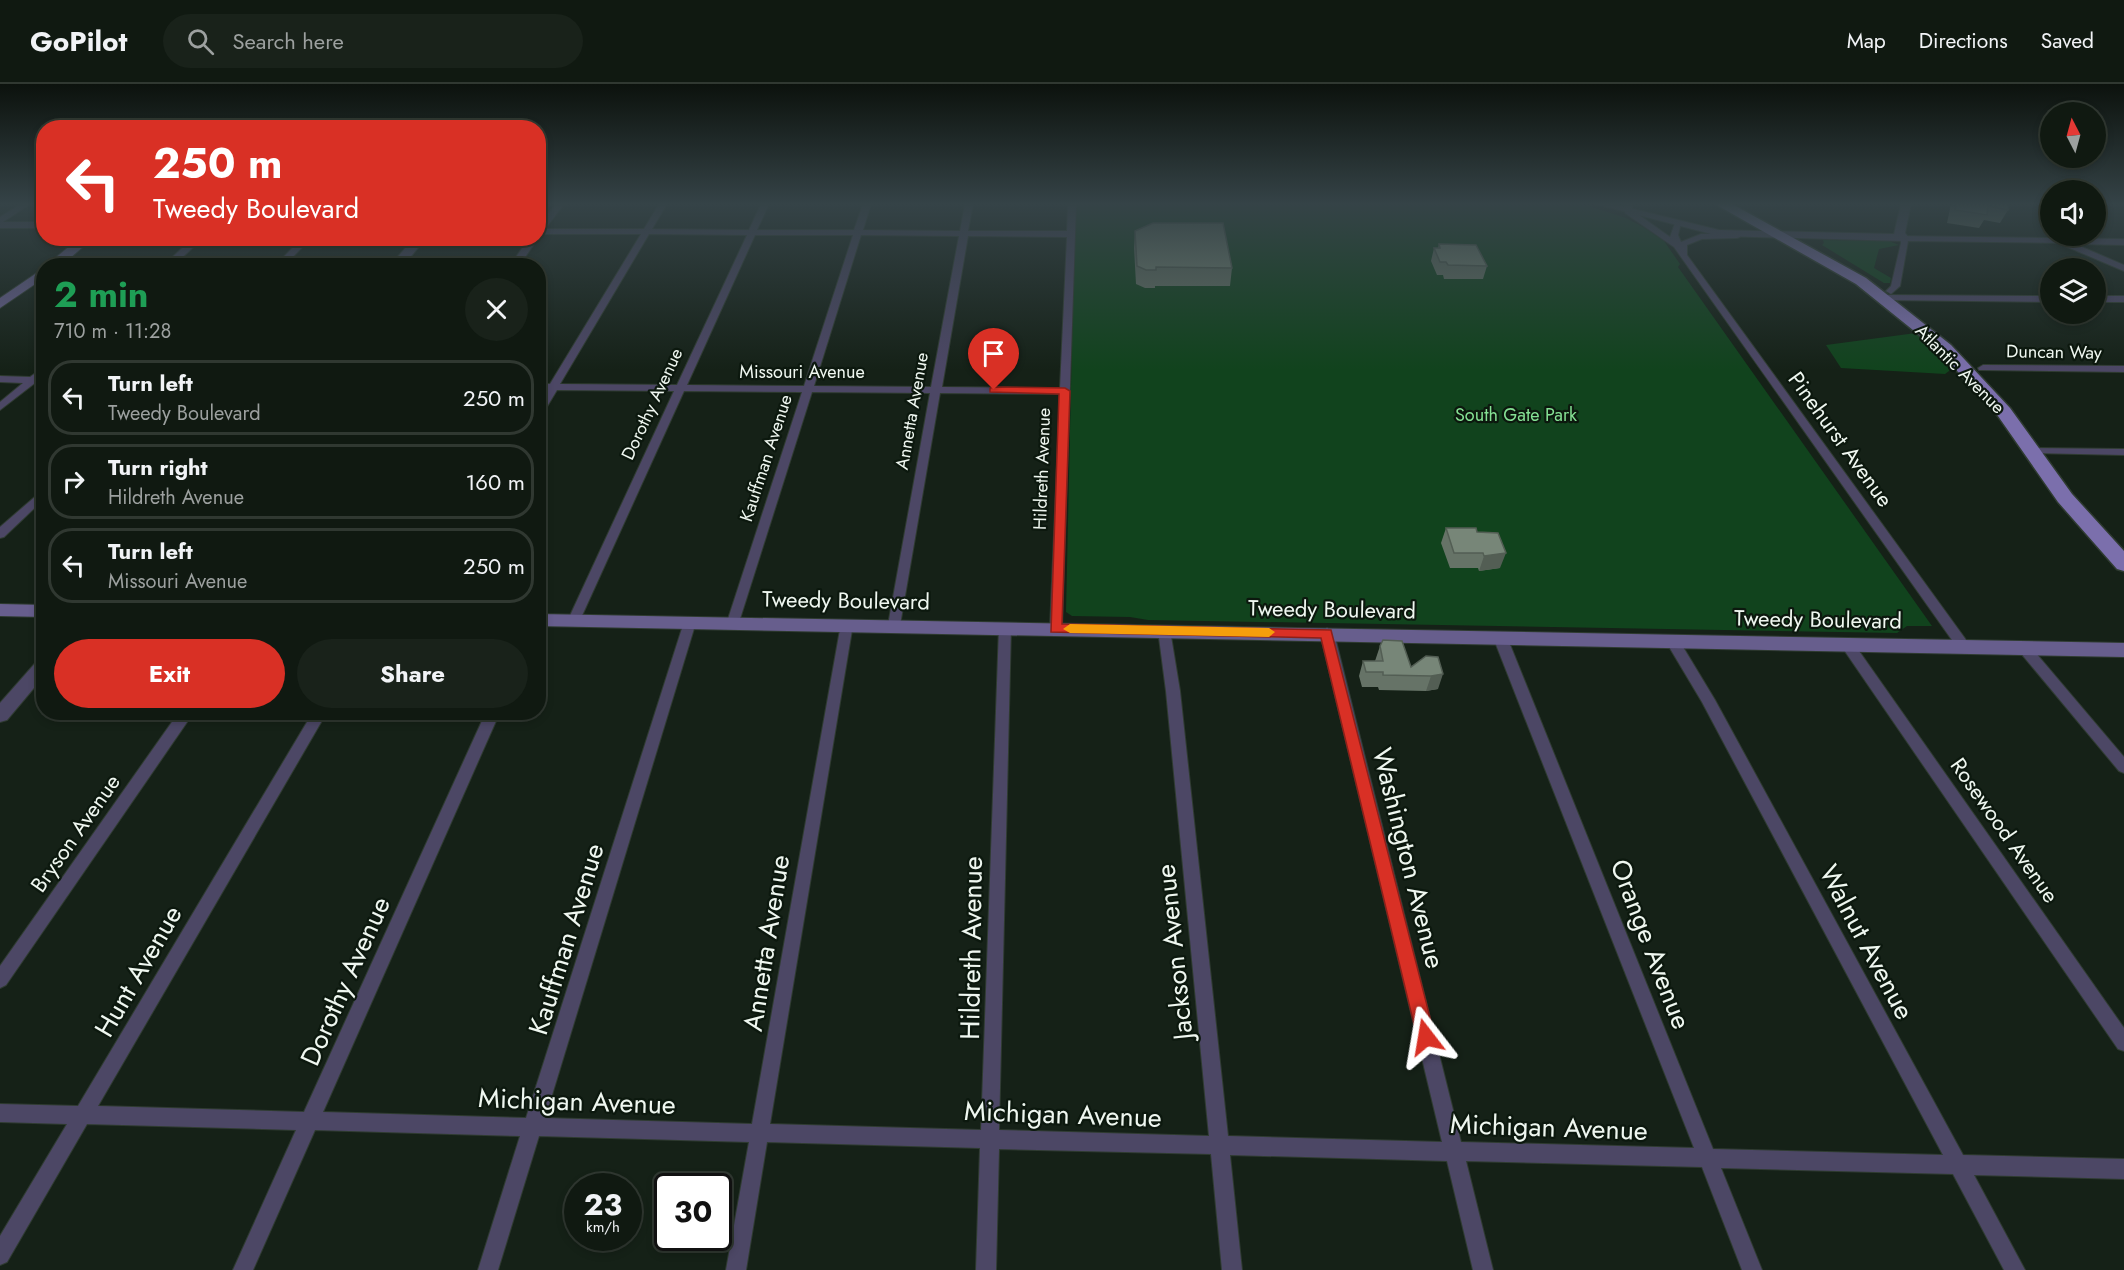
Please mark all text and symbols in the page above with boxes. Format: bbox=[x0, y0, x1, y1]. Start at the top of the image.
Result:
search box bbox=[163, 14, 583, 68]
text: GoPilot bbox=[30, 21, 127, 62]
icon: search bbox=[184, 25, 217, 58]
text: Search here bbox=[232, 25, 344, 57]
text: Map bbox=[1847, 26, 1886, 56]
text: Directions bbox=[1919, 26, 2008, 56]
text: Saved bbox=[2041, 26, 2094, 56]
north arrow bbox=[2040, 102, 2106, 168]
map controls bbox=[2040, 102, 2106, 324]
text: 250 m bbox=[153, 133, 283, 194]
icon: left bbox=[54, 144, 132, 222]
button: sound bbox=[2040, 180, 2106, 246]
text: Tweedy Boulevard bbox=[153, 189, 359, 228]
button: layers bbox=[2040, 258, 2106, 324]
text: 2 min bbox=[54, 268, 149, 320]
button: close bbox=[465, 278, 528, 341]
text: 710 m · 11:28 bbox=[54, 317, 171, 346]
street label: Atlantic Avenue bbox=[1909, 318, 2011, 420]
pin bbox=[968, 328, 1019, 390]
icon: arrive bbox=[977, 337, 1010, 370]
street label: Duncan Way bbox=[2006, 338, 2102, 366]
street label: Dorothy Avenue bbox=[615, 344, 689, 464]
street label: Annetta Avenue bbox=[889, 350, 935, 472]
street label: Missouri Avenue bbox=[739, 359, 865, 385]
street label: Pinehurst Avenue bbox=[1781, 365, 1901, 513]
text: Turn left bbox=[108, 367, 193, 399]
icon: left bbox=[57, 381, 90, 414]
text: 250 m bbox=[463, 382, 525, 414]
street label: Kauffman Avenue bbox=[733, 391, 799, 525]
text: Tweedy Boulevard bbox=[108, 399, 261, 428]
park label: South Gate Park bbox=[1455, 402, 1577, 428]
street label: Hildreth Avenue bbox=[1027, 407, 1057, 531]
text: Turn right bbox=[108, 451, 208, 483]
icon: right bbox=[57, 465, 90, 498]
text: 160 m bbox=[465, 466, 525, 498]
text: Hildreth Avenue bbox=[108, 483, 244, 512]
text: Turn left bbox=[108, 535, 193, 567]
icon: left bbox=[57, 549, 90, 582]
text: 250 m bbox=[463, 550, 525, 582]
text: Missouri Avenue bbox=[108, 567, 247, 596]
street label: Tweedy Boulevard bbox=[762, 583, 930, 617]
street label: Tweedy Boulevard bbox=[1248, 592, 1416, 626]
street label: Tweedy Boulevard bbox=[1734, 602, 1902, 636]
button: Exit bbox=[54, 639, 285, 708]
button: Share bbox=[297, 639, 528, 708]
street label: Washington Avenue bbox=[1363, 744, 1455, 972]
street label: Rosewood Avenue bbox=[1943, 751, 2067, 909]
street label: Bryson Avenue bbox=[22, 767, 128, 899]
street label: Kauffman Avenue bbox=[518, 838, 614, 1040]
street label: Annetta Avenue bbox=[733, 852, 799, 1034]
street label: Orange Avenue bbox=[1601, 853, 1701, 1035]
street label: Hildreth Avenue bbox=[950, 856, 992, 1040]
street label: Walnut Avenue bbox=[1810, 858, 1924, 1026]
street label: Jackson Avenue bbox=[1145, 862, 1203, 1045]
street label: Dorothy Avenue bbox=[290, 890, 400, 1072]
street label: Hunt Avenue bbox=[85, 898, 191, 1044]
position arrow bbox=[1394, 1005, 1458, 1069]
street label: Michigan Avenue bbox=[478, 1078, 676, 1124]
street label: Michigan Avenue bbox=[964, 1091, 1162, 1137]
street label: Michigan Avenue bbox=[1450, 1104, 1648, 1150]
speed limit sign: 30 bbox=[654, 1173, 732, 1251]
text: 23 bbox=[584, 1183, 622, 1226]
text: km/h bbox=[586, 1216, 620, 1238]

